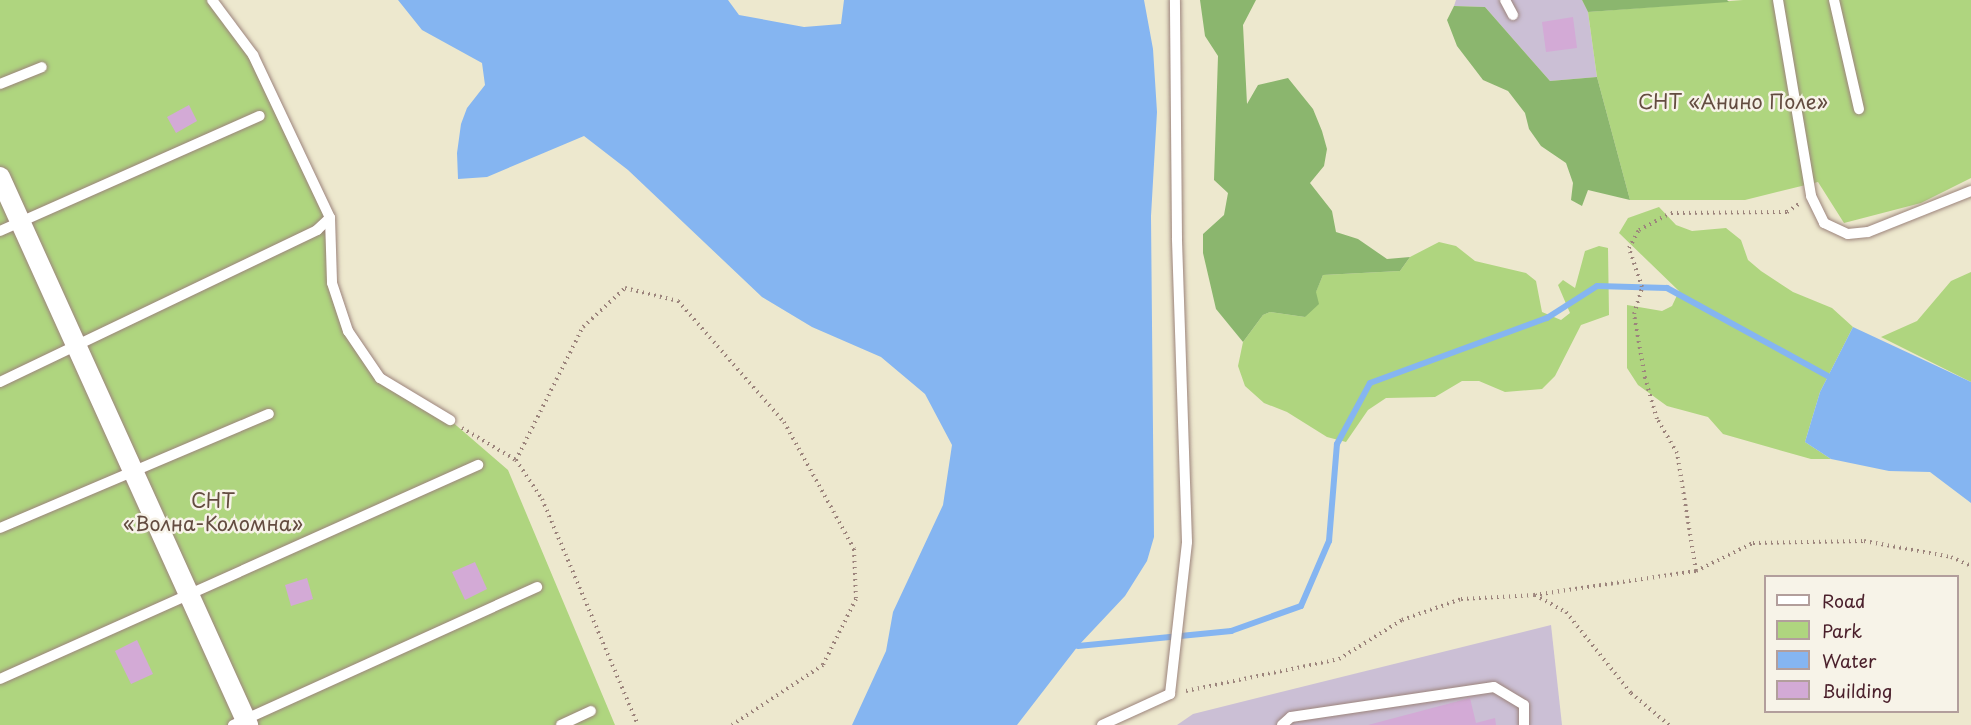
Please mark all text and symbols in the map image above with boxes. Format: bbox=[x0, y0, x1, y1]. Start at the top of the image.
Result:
park label: СНТ «Анино Поле» bbox=[1637, 89, 1829, 113]
park label: СНТ «Волна-Коломна» bbox=[123, 488, 303, 535]
legend bbox=[1764, 575, 1959, 713]
text: Road bbox=[1822, 587, 1866, 614]
text: Park bbox=[1822, 617, 1862, 644]
text: Water bbox=[1822, 647, 1876, 674]
text: Building bbox=[1822, 677, 1892, 704]

